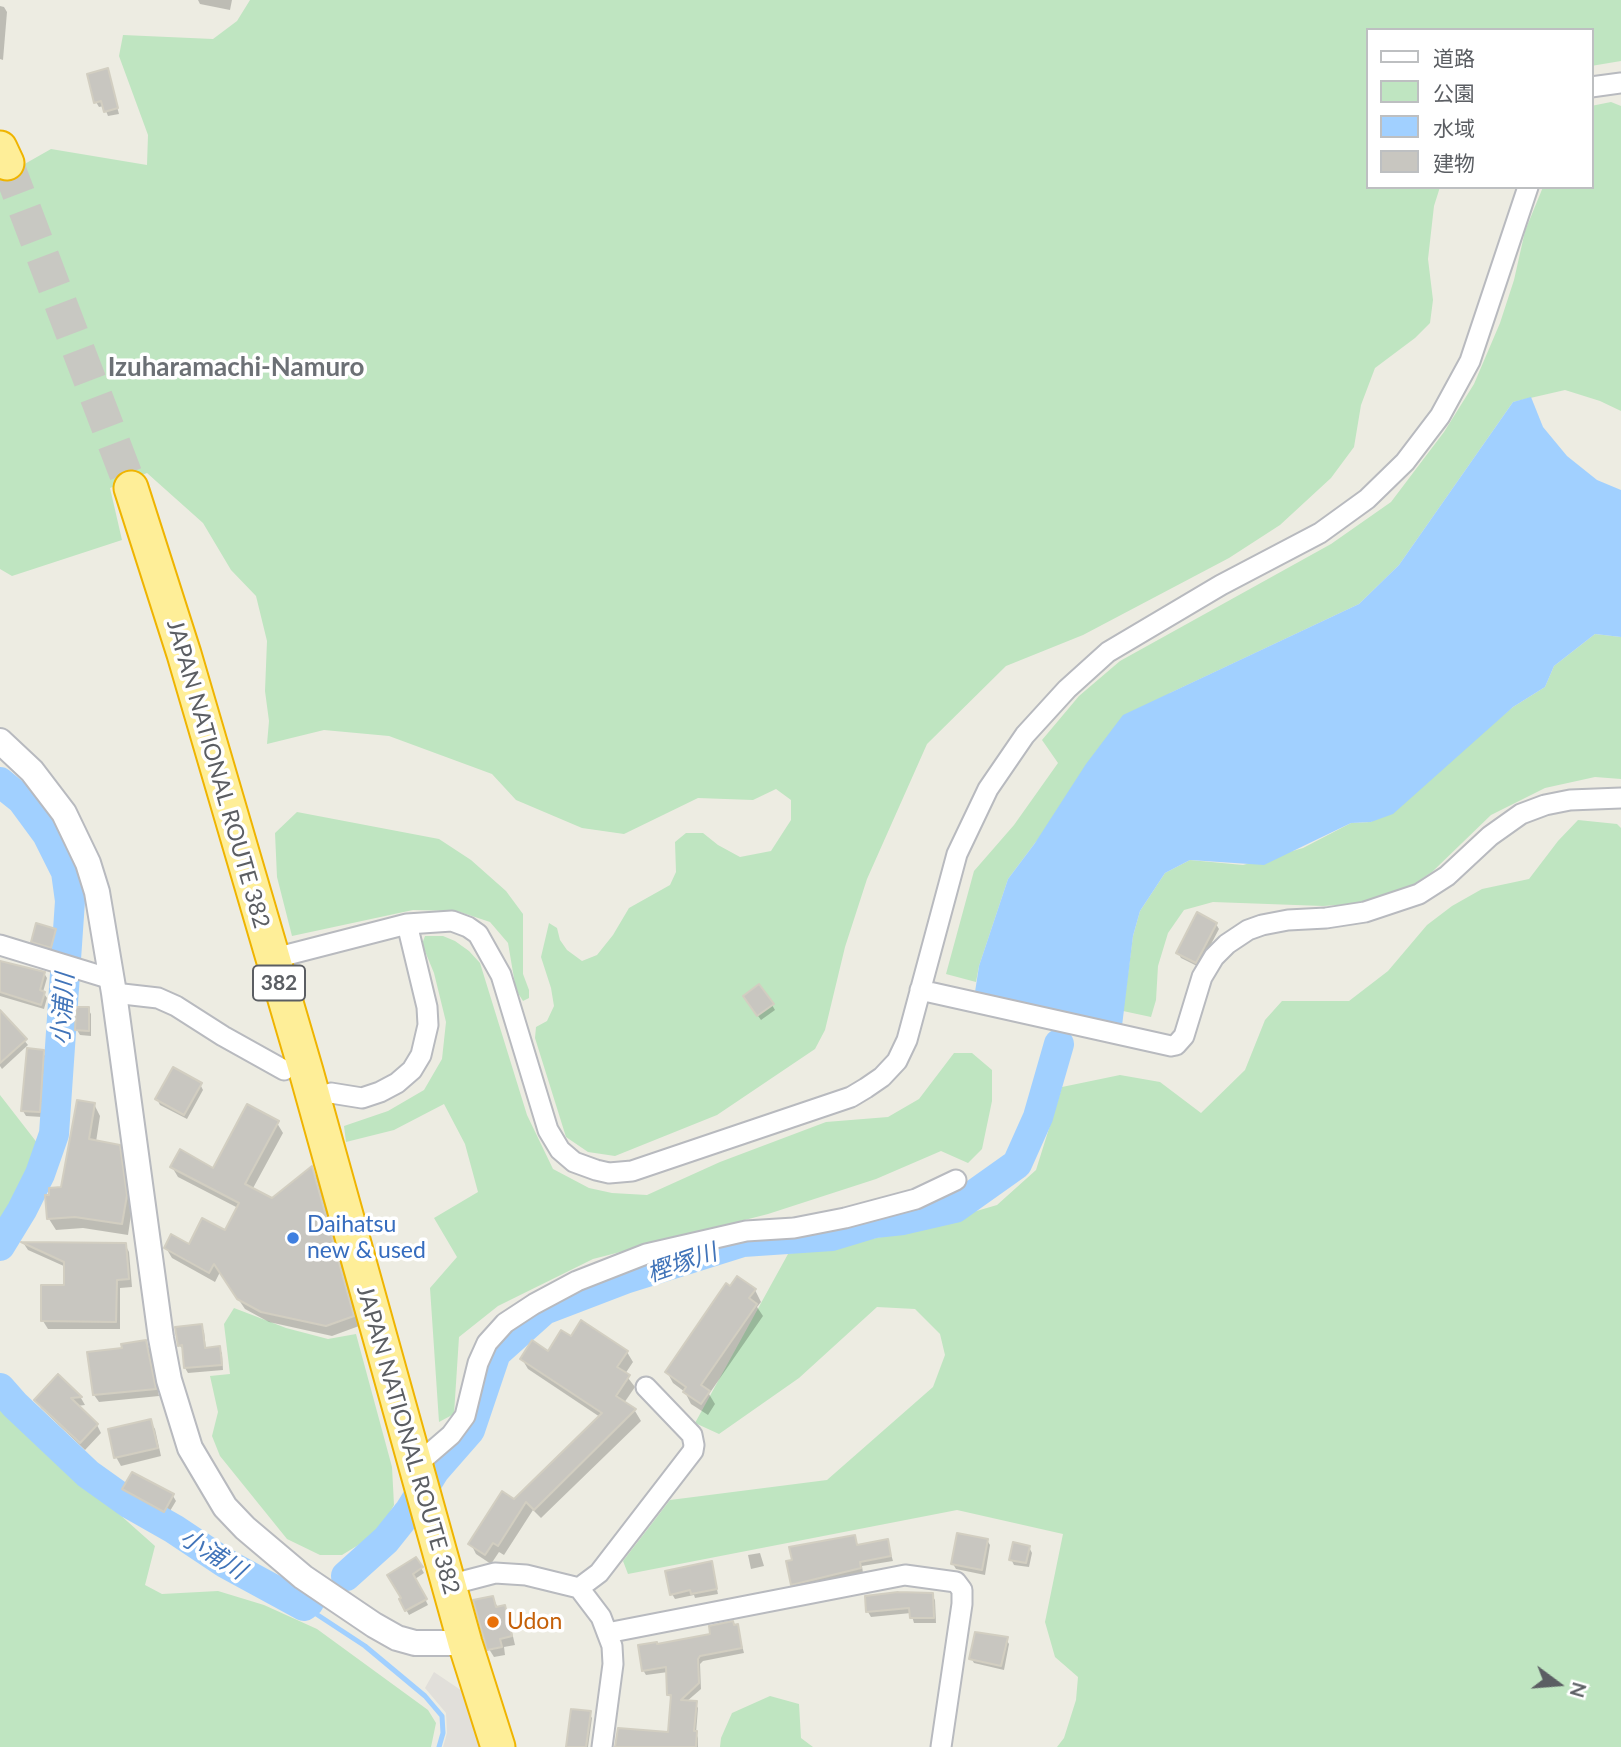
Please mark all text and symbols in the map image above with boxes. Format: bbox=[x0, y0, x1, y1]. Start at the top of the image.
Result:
legend bbox=[1366, 28, 1593, 189]
text: 道路 bbox=[1433, 45, 1475, 70]
text: 公園 bbox=[1433, 80, 1475, 105]
text: 水域 bbox=[1433, 115, 1475, 140]
text: 建物 bbox=[1433, 150, 1475, 175]
district label: Izuharamachi-Namuro bbox=[108, 352, 364, 384]
street label: JAPAN NATIONAL ROUTE 382 bbox=[161, 616, 275, 932]
road number: 382 bbox=[253, 965, 305, 1000]
water label: 小浦川 bbox=[46, 972, 80, 1046]
place label: Daihatsu new & used bbox=[307, 1211, 426, 1265]
marker: Daihatsu new & used bbox=[285, 1230, 301, 1246]
water label: 樫塚川 bbox=[643, 1238, 721, 1288]
street label: JAPAN NATIONAL ROUTE 382 bbox=[351, 1282, 465, 1598]
water label: 小浦川 bbox=[175, 1523, 251, 1585]
place label: Udon bbox=[507, 1608, 562, 1636]
marker: Udon bbox=[485, 1614, 501, 1630]
north arrow bbox=[1523, 1649, 1593, 1719]
text: N bbox=[1566, 1680, 1592, 1700]

